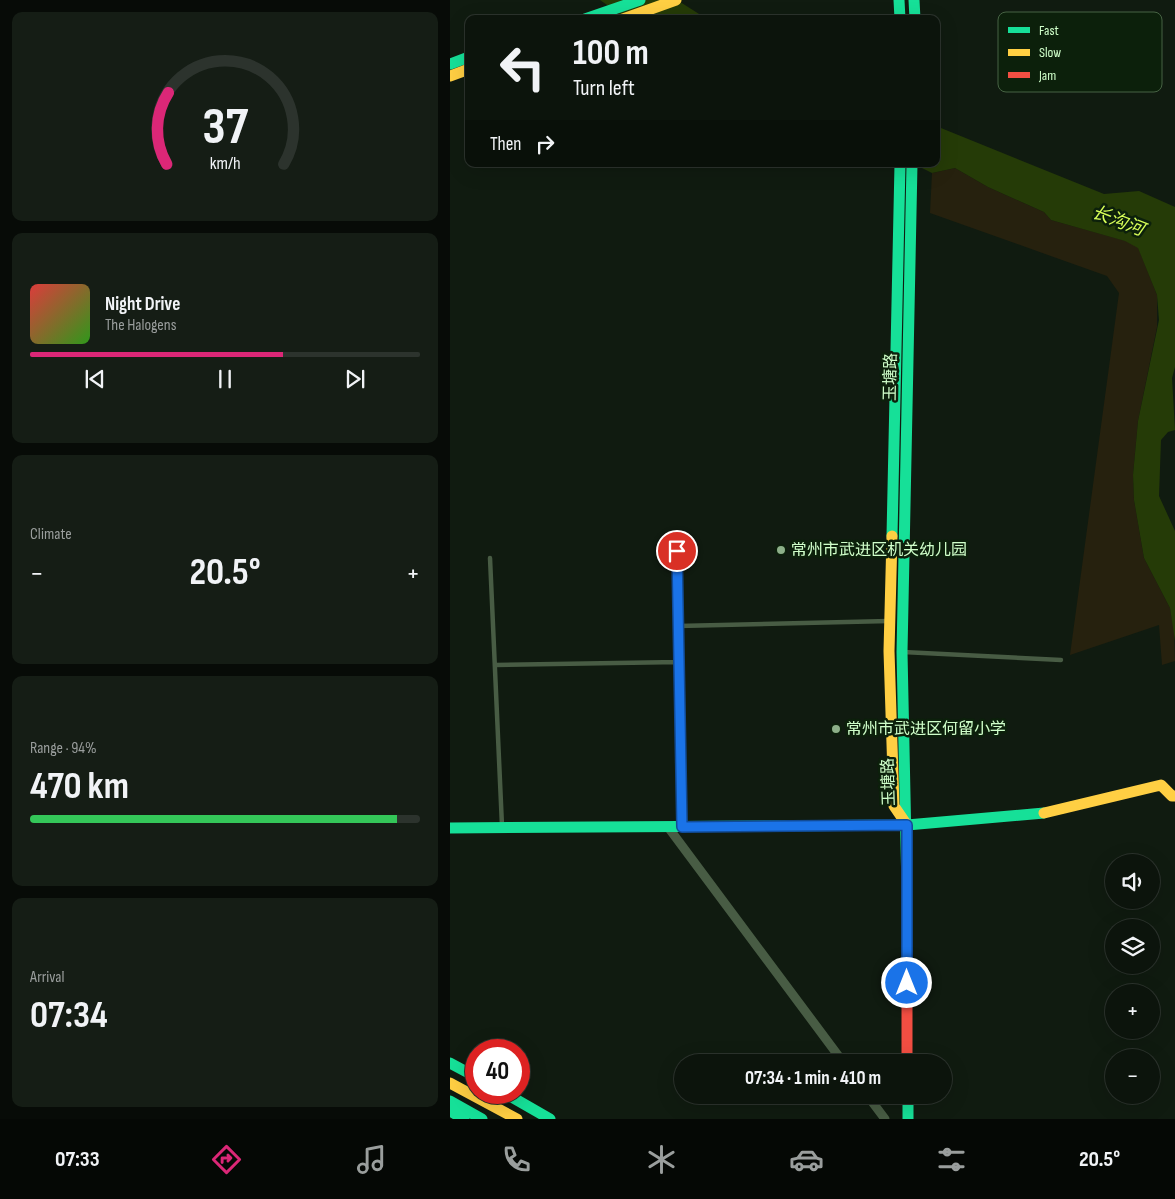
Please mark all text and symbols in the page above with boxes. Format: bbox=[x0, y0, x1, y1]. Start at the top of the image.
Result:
legend bbox=[998, 12, 1162, 92]
text: Fast bbox=[1039, 22, 1059, 39]
text: 100 m bbox=[573, 32, 649, 75]
icon: left bbox=[490, 35, 555, 100]
text: Slow bbox=[1039, 44, 1061, 61]
text: Jam bbox=[1038, 67, 1056, 84]
text: Turn left bbox=[573, 75, 635, 102]
text: 37 bbox=[202, 96, 248, 159]
icon: right bbox=[531, 130, 559, 158]
text: Then bbox=[490, 133, 521, 156]
text: km/h bbox=[210, 153, 240, 174]
water label: 长沟河 bbox=[1089, 202, 1150, 242]
text: Night Drive bbox=[105, 293, 180, 316]
text: The Halogens bbox=[105, 316, 176, 335]
street label: 玉塘路 bbox=[881, 353, 901, 401]
icon: previous bbox=[81, 365, 109, 393]
icon: pause bbox=[211, 365, 239, 393]
icon: next bbox=[341, 365, 369, 393]
text: Climate bbox=[30, 525, 72, 544]
pin bbox=[656, 530, 698, 572]
icon: arrive bbox=[663, 537, 691, 565]
place label: 常州市武进区机关幼儿园 bbox=[791, 541, 967, 560]
marker: 常州市武进区机关幼儿园 bbox=[775, 544, 787, 556]
text: 20.5° bbox=[189, 550, 261, 595]
text: − bbox=[30, 557, 44, 590]
text: + bbox=[406, 557, 420, 590]
place label: 常州市武进区何留小学 bbox=[846, 720, 1006, 739]
marker: 常州市武进区何留小学 bbox=[830, 723, 842, 735]
text: Range · 94% bbox=[30, 739, 97, 758]
street label: 玉塘路 bbox=[879, 758, 899, 806]
text: 470 km bbox=[30, 764, 129, 809]
map controls bbox=[1105, 854, 1160, 1104]
button: sound bbox=[1105, 854, 1160, 909]
button: layers bbox=[1105, 919, 1160, 974]
position arrow bbox=[880, 956, 932, 1008]
text: Arrival bbox=[30, 968, 64, 987]
button: + bbox=[1105, 984, 1160, 1039]
text: 07:34 bbox=[30, 993, 108, 1038]
speed limit sign: 40 bbox=[465, 1039, 530, 1104]
button: − bbox=[1105, 1049, 1160, 1104]
text: 07:34 · 1 min · 410 m bbox=[745, 1067, 881, 1090]
icon: directions bbox=[209, 1142, 244, 1177]
icon: music bbox=[354, 1142, 389, 1177]
icon: phone bbox=[499, 1142, 534, 1177]
icon: climate bbox=[644, 1142, 679, 1177]
icon: car bbox=[789, 1142, 824, 1177]
icon: filters bbox=[934, 1142, 969, 1177]
text: 07:33 bbox=[55, 1146, 100, 1173]
text: 20.5° bbox=[1079, 1146, 1120, 1173]

